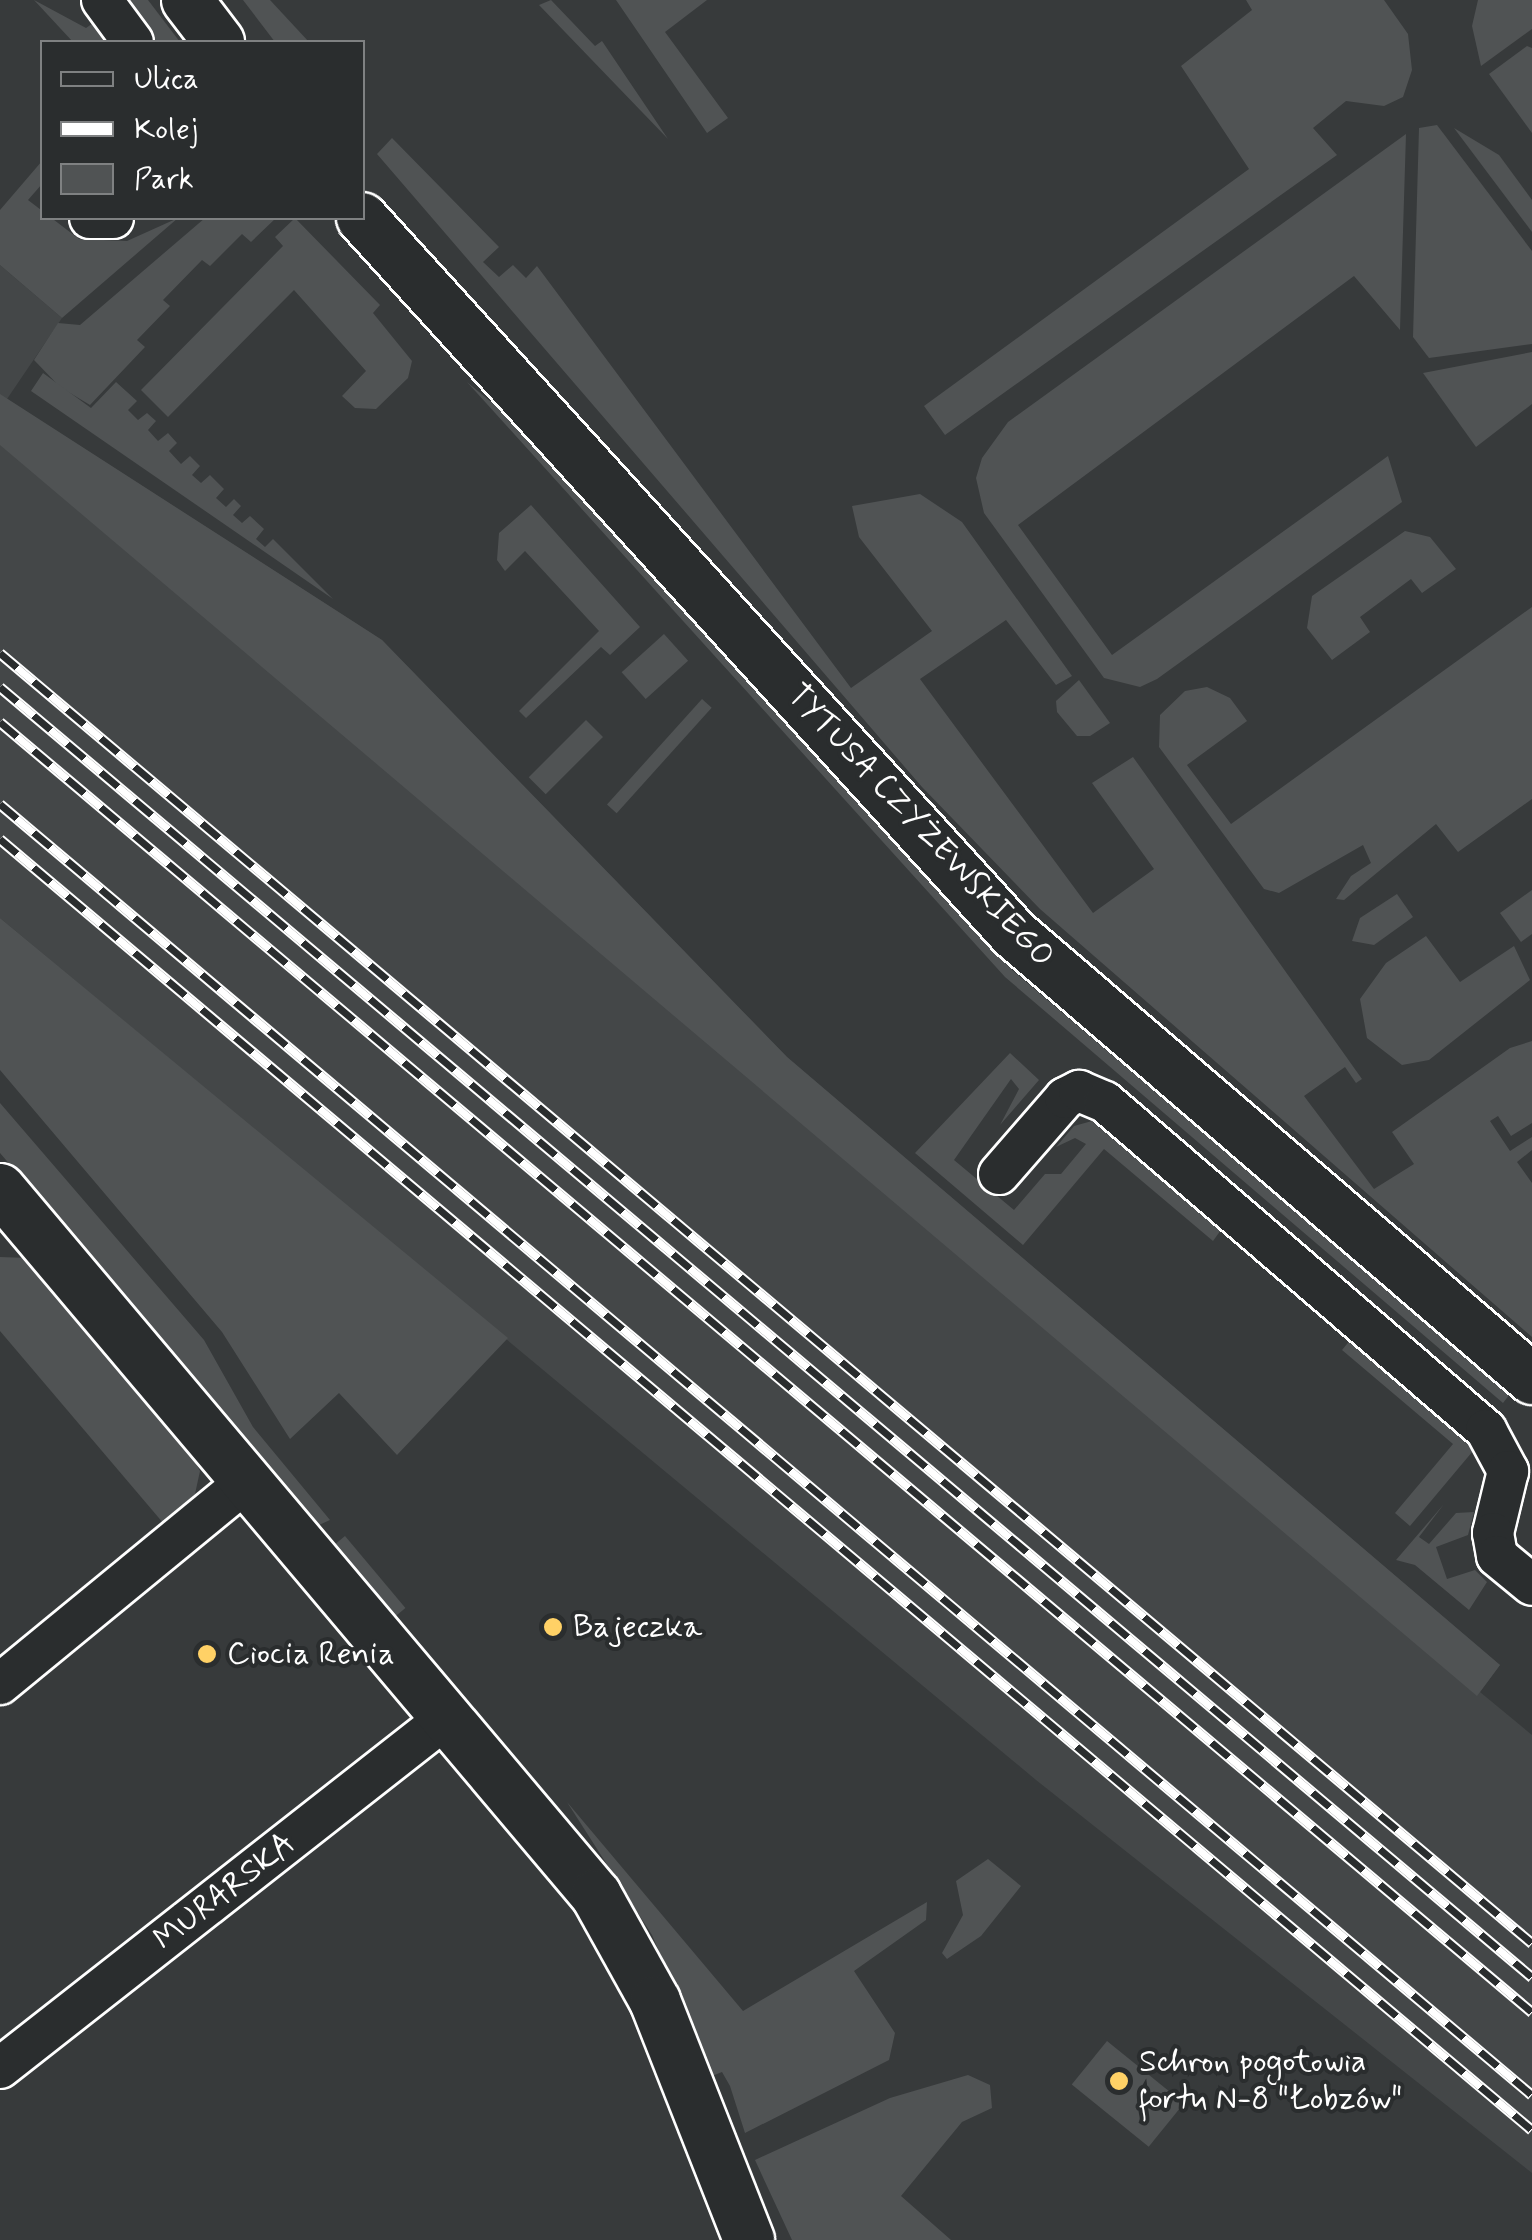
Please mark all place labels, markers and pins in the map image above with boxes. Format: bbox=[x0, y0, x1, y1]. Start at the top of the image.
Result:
place label: Bajeczka bbox=[573, 1608, 702, 1646]
marker: Bajeczka bbox=[542, 1616, 564, 1638]
place label: Ciocia Renia bbox=[227, 1635, 398, 1673]
marker: Ciocia Renia bbox=[196, 1643, 218, 1665]
place label: Schron pogotowia fortu N-8 "Łobzów" bbox=[1139, 2044, 1402, 2119]
marker: Schron pogotowia fortu N-8 "Łobzów" bbox=[1108, 2070, 1130, 2092]

